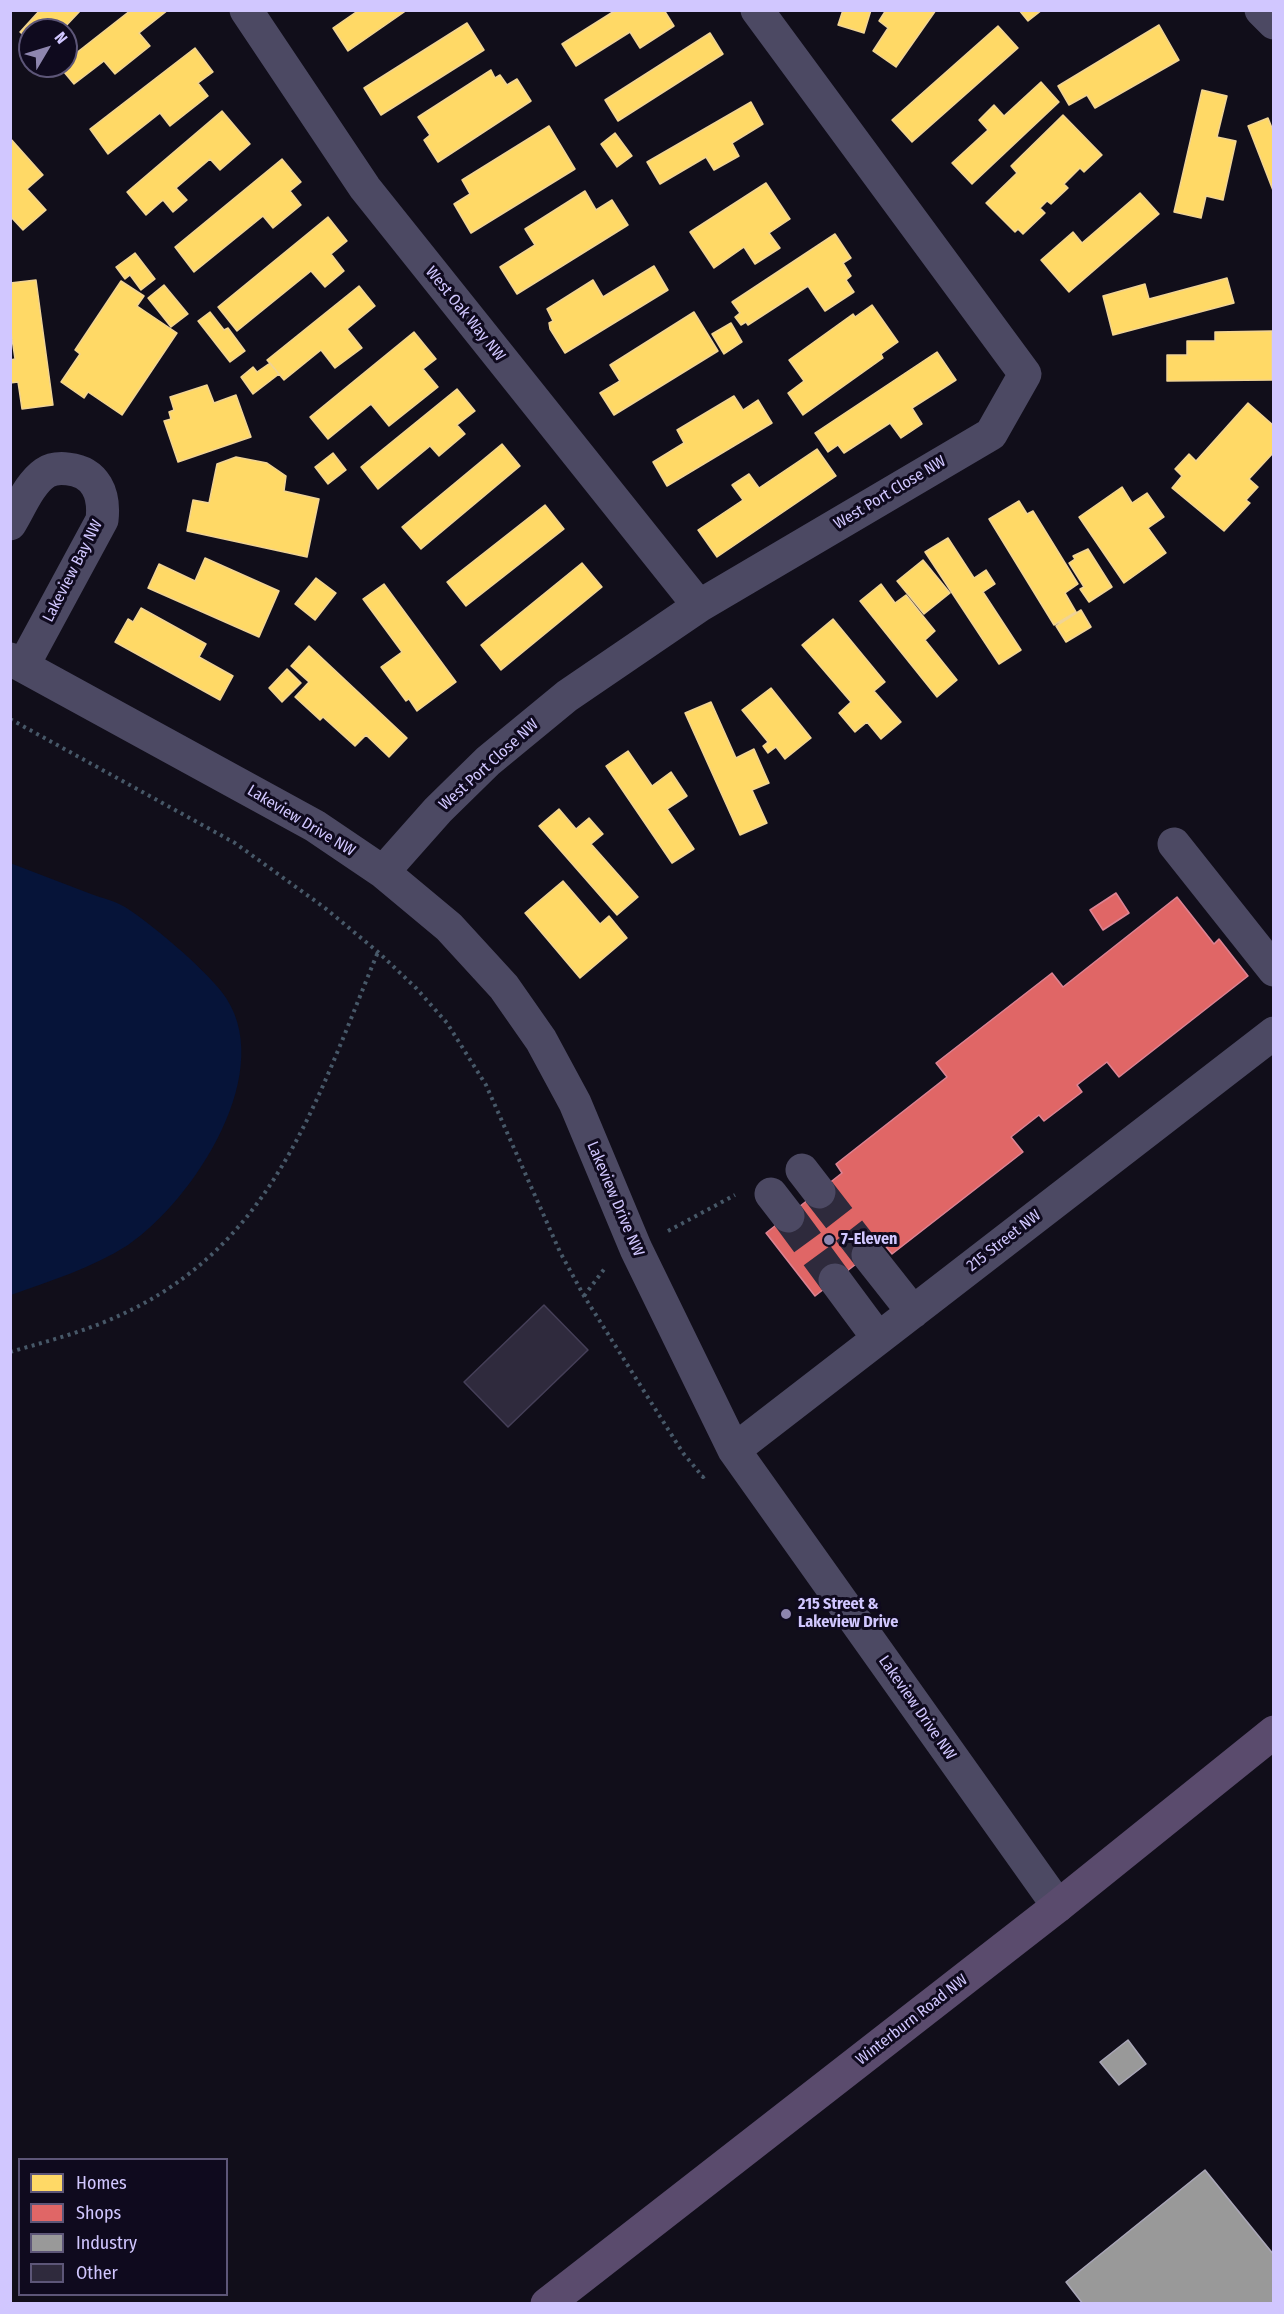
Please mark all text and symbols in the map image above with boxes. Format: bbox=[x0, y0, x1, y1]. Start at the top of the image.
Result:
north arrow bbox=[18, 18, 78, 78]
text: N bbox=[51, 28, 71, 47]
street label: West Oak Way NW bbox=[421, 263, 509, 365]
street label: West Port Close NW bbox=[831, 452, 949, 534]
street label: Lakeview Bay NW bbox=[39, 517, 107, 625]
street label: West Port Close NW bbox=[435, 715, 543, 815]
street label: Lakeview Drive NW bbox=[244, 781, 358, 861]
street label: Lakeview Drive NW bbox=[582, 1139, 648, 1259]
street label: 215 Street NW bbox=[963, 1206, 1045, 1276]
place label: 7-Eleven bbox=[841, 1230, 897, 1250]
marker: 7-Eleven bbox=[822, 1233, 836, 1247]
place label: 215 Street & Lakeview Drive bbox=[798, 1595, 898, 1633]
marker: 215 Street & Lakeview Drive bbox=[779, 1607, 793, 1621]
street label: Lakeview Drive NW bbox=[874, 1652, 960, 1764]
street label: Winterburn Road NW bbox=[852, 1971, 972, 2069]
legend bbox=[18, 2158, 228, 2296]
text: Homes bbox=[76, 2172, 127, 2194]
text: Shops bbox=[76, 2202, 121, 2224]
text: Industry bbox=[76, 2232, 137, 2254]
text: Other bbox=[76, 2262, 118, 2284]

